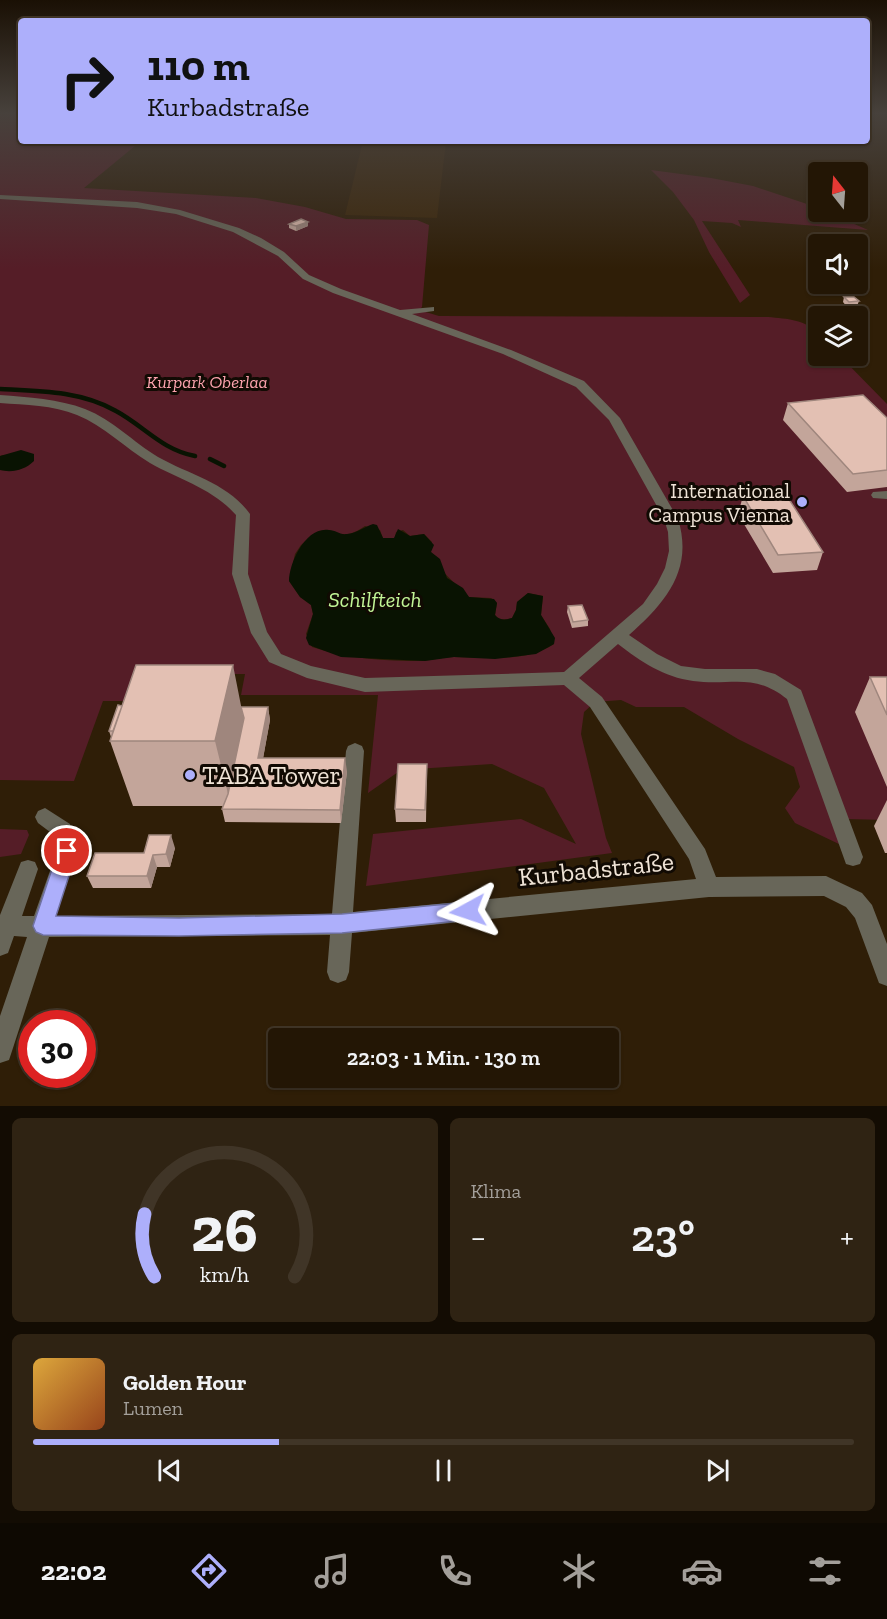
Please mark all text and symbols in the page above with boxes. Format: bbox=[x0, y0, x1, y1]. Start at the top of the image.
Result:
text: 110 m bbox=[147, 40, 250, 91]
icon: right bbox=[48, 42, 126, 120]
text: Kurbadstraße bbox=[147, 91, 309, 123]
north arrow bbox=[808, 162, 868, 222]
map controls bbox=[808, 162, 868, 366]
button: sound bbox=[808, 234, 868, 294]
button: layers bbox=[808, 306, 868, 366]
park label: Kurpark Oberlaa bbox=[146, 371, 268, 393]
place label: International Campus Vienna bbox=[648, 478, 790, 527]
marker: International Campus Vienna bbox=[795, 495, 809, 509]
water label: Schilfteich bbox=[328, 586, 422, 613]
place label: TABA Tower bbox=[202, 759, 340, 791]
marker: TABA Tower bbox=[183, 768, 197, 782]
pin bbox=[41, 825, 92, 876]
icon: arrive bbox=[50, 834, 83, 867]
street label: Kurbadstraße bbox=[517, 845, 675, 893]
position arrow bbox=[436, 879, 500, 943]
speed limit sign: 30 bbox=[18, 1010, 96, 1088]
text: 22:03 · 1 Min. · 130 m bbox=[347, 1044, 540, 1071]
text: Klima bbox=[471, 1179, 521, 1203]
text: 26 bbox=[191, 1192, 258, 1267]
text: 23° bbox=[631, 1209, 695, 1263]
text: − bbox=[471, 1217, 486, 1256]
text: + bbox=[840, 1217, 854, 1256]
text: km/h bbox=[200, 1262, 249, 1287]
text: Golden Hour bbox=[123, 1369, 247, 1396]
text: Lumen bbox=[123, 1396, 183, 1420]
icon: previous bbox=[153, 1454, 186, 1487]
icon: pause bbox=[427, 1454, 460, 1487]
icon: next bbox=[701, 1454, 734, 1487]
icon: directions bbox=[188, 1550, 230, 1592]
icon: music bbox=[311, 1550, 353, 1592]
icon: phone bbox=[434, 1550, 476, 1592]
icon: climate bbox=[558, 1550, 600, 1592]
icon: car bbox=[681, 1550, 723, 1592]
icon: filters bbox=[804, 1550, 846, 1592]
text: 22:02 bbox=[41, 1555, 106, 1587]

